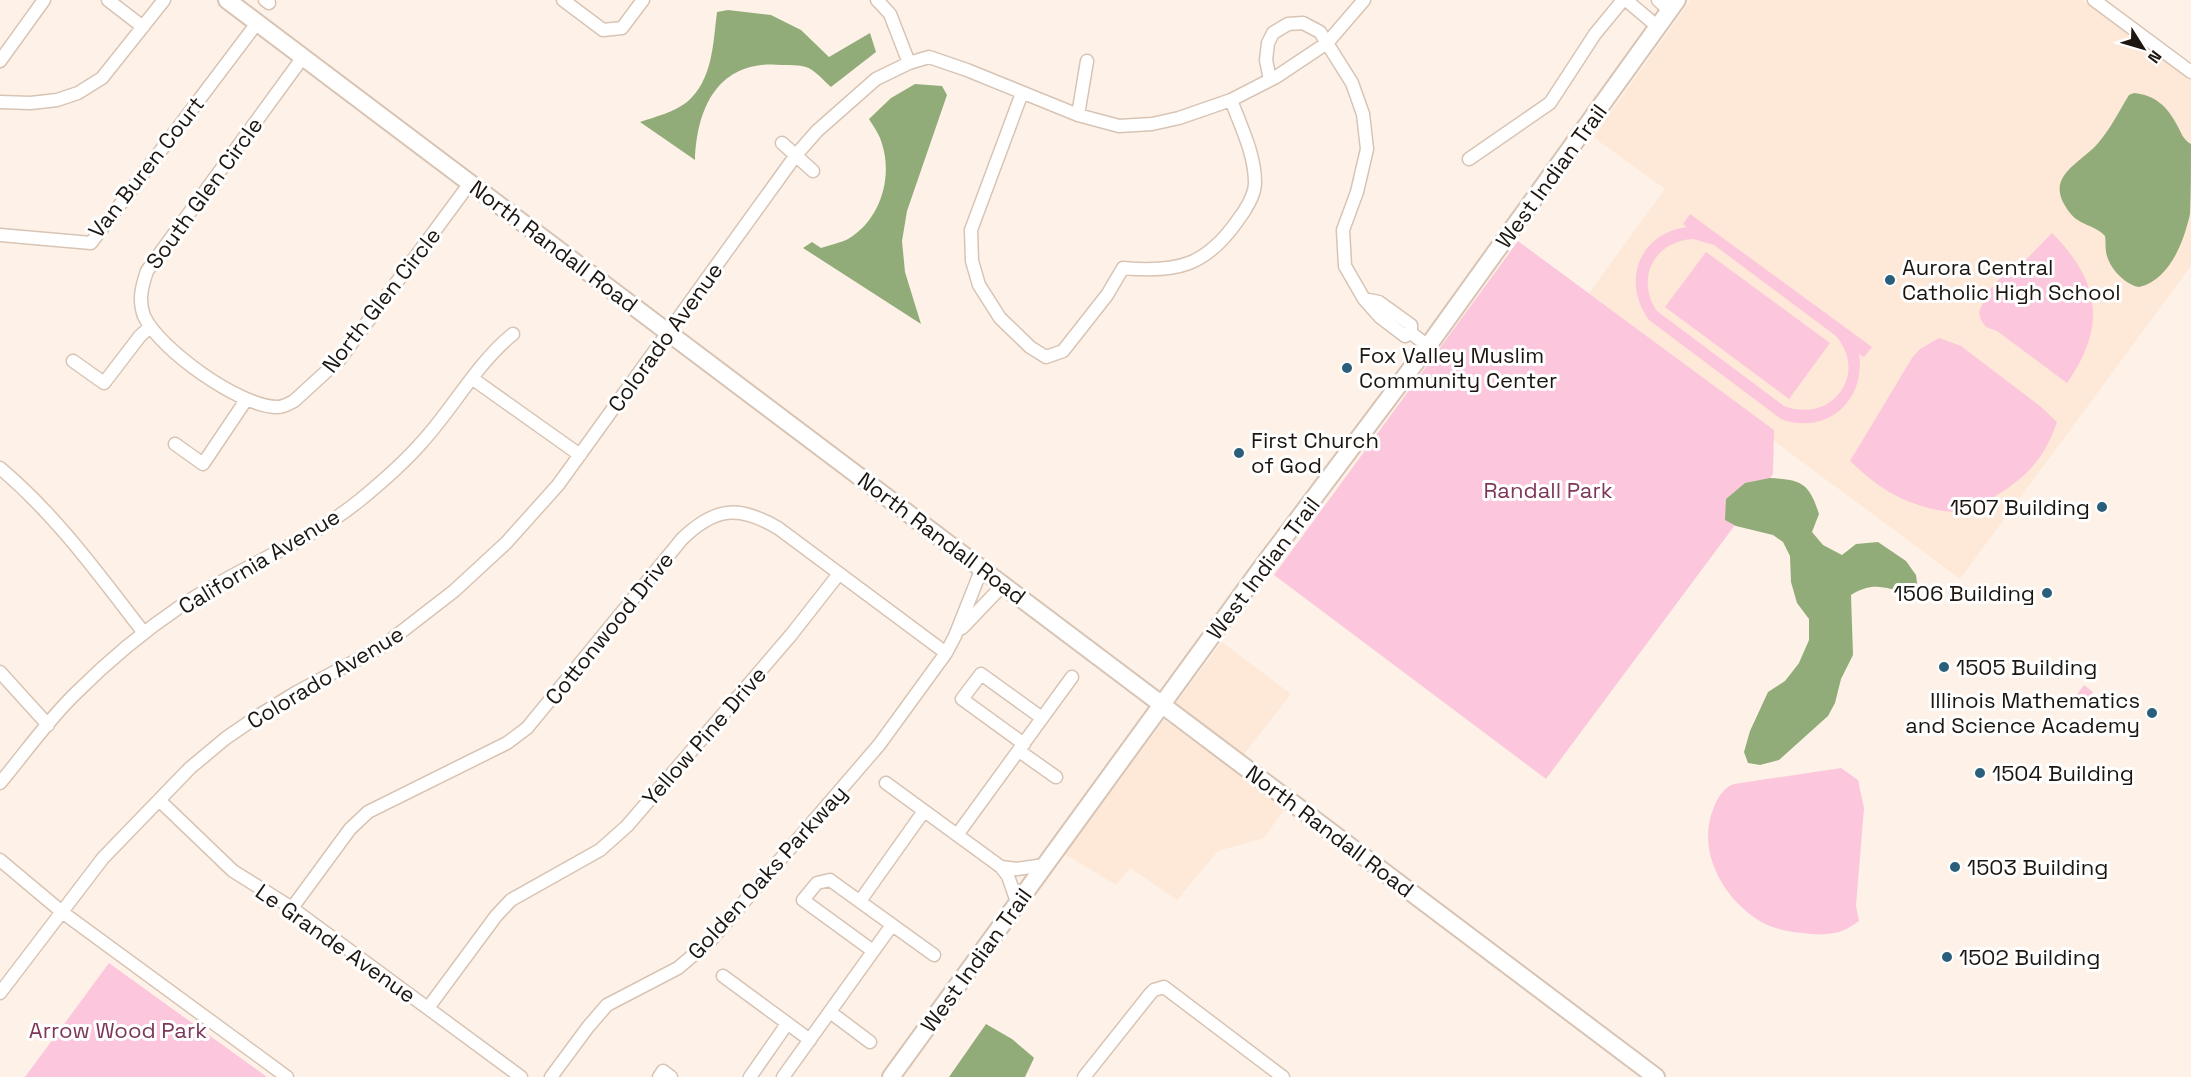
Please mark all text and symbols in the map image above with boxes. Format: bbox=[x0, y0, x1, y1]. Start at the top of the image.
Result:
north arrow bbox=[2113, 18, 2173, 78]
text: N bbox=[2143, 46, 2166, 67]
street label: Van Buren Court bbox=[82, 90, 210, 244]
street label: West Indian Trail bbox=[1489, 98, 1613, 254]
street label: South Glen Circle bbox=[140, 112, 268, 274]
street label: North Randall Road bbox=[465, 174, 643, 318]
street label: North Glen Circle bbox=[316, 222, 446, 378]
place label: Aurora Central Catholic High School bbox=[1902, 253, 2121, 306]
street label: Colorado Avenue bbox=[601, 257, 729, 417]
marker: Aurora Central Catholic High School bbox=[1883, 273, 1897, 287]
place label: Fox Valley Muslim Community Center bbox=[1359, 341, 1557, 394]
marker: Fox Valley Muslim Community Center bbox=[1340, 361, 1354, 375]
place label: First Church of God bbox=[1251, 426, 1379, 479]
marker: First Church of God bbox=[1232, 446, 1246, 460]
street label: North Randall Road bbox=[853, 466, 1031, 610]
park label: Randall Park bbox=[1483, 476, 1613, 504]
street label: West Indian Trail bbox=[1200, 491, 1326, 645]
place label: 1507 Building bbox=[1950, 493, 2090, 521]
marker: 1507 Building bbox=[2095, 500, 2109, 514]
street label: California Avenue bbox=[173, 502, 345, 620]
street label: Cottonwood Drive bbox=[539, 546, 679, 710]
place label: 1506 Building bbox=[1893, 579, 2035, 607]
marker: 1506 Building bbox=[2040, 586, 2054, 600]
street label: Colorado Avenue bbox=[242, 619, 408, 735]
place label: 1505 Building bbox=[1956, 653, 2097, 681]
marker: 1505 Building bbox=[1937, 660, 1951, 674]
street label: Yellow Pine Drive bbox=[636, 661, 772, 811]
place label: Illinois Mathematics and Science Academy bbox=[1905, 686, 2140, 739]
marker: Illinois Mathematics and Science Academy bbox=[2145, 706, 2159, 720]
street label: North Randall Road bbox=[1241, 759, 1419, 903]
place label: 1504 Building bbox=[1992, 759, 2134, 787]
marker: 1504 Building bbox=[1973, 766, 1987, 780]
street label: Golden Oaks Parkway bbox=[681, 779, 853, 965]
place label: 1503 Building bbox=[1967, 853, 2108, 881]
marker: 1503 Building bbox=[1948, 860, 1962, 874]
street label: Le Grande Avenue bbox=[250, 877, 422, 1009]
street label: West Indian Trail bbox=[914, 882, 1038, 1038]
place label: 1502 Building bbox=[1959, 943, 2100, 971]
marker: 1502 Building bbox=[1940, 950, 1954, 964]
park label: Arrow Wood Park bbox=[29, 1016, 207, 1044]

